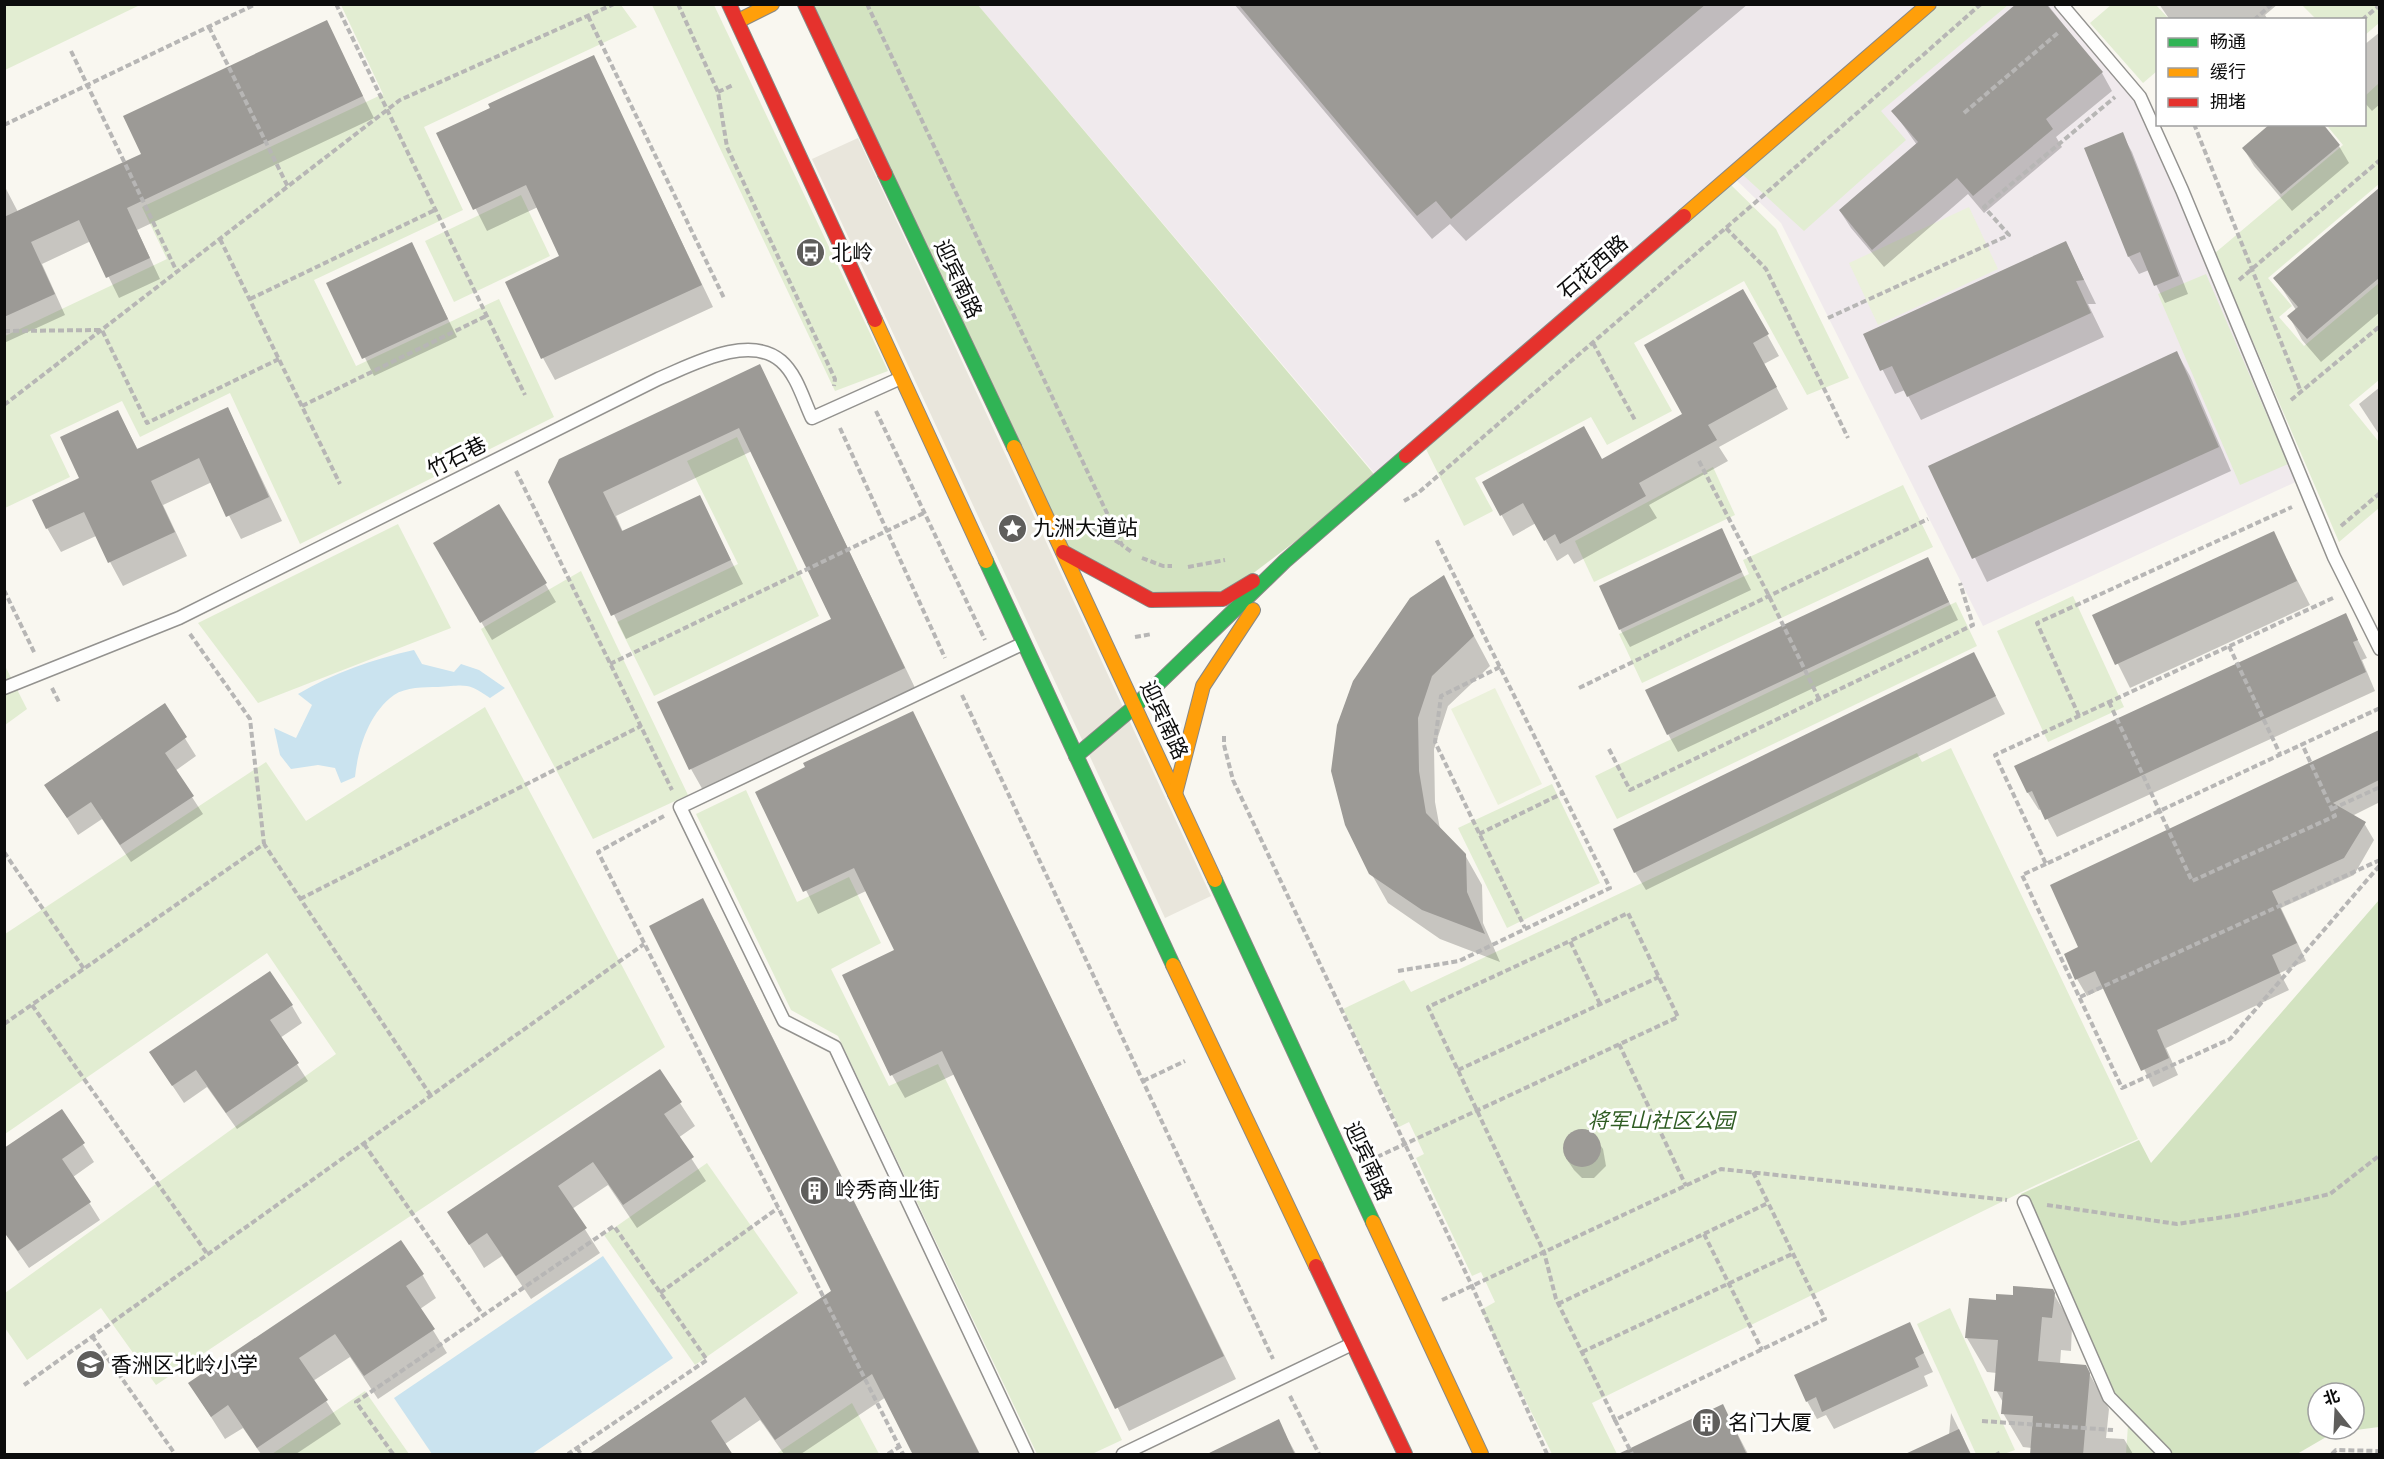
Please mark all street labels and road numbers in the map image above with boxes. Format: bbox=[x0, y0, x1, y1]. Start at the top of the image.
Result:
street label: 石花西路 bbox=[1553, 230, 1633, 304]
street label: 迎宾南路 bbox=[929, 235, 988, 322]
street label: 竹石巷 bbox=[423, 431, 491, 482]
street label: 迎宾南路 bbox=[1135, 676, 1194, 763]
street label: 迎宾南路 bbox=[1339, 1117, 1398, 1204]

